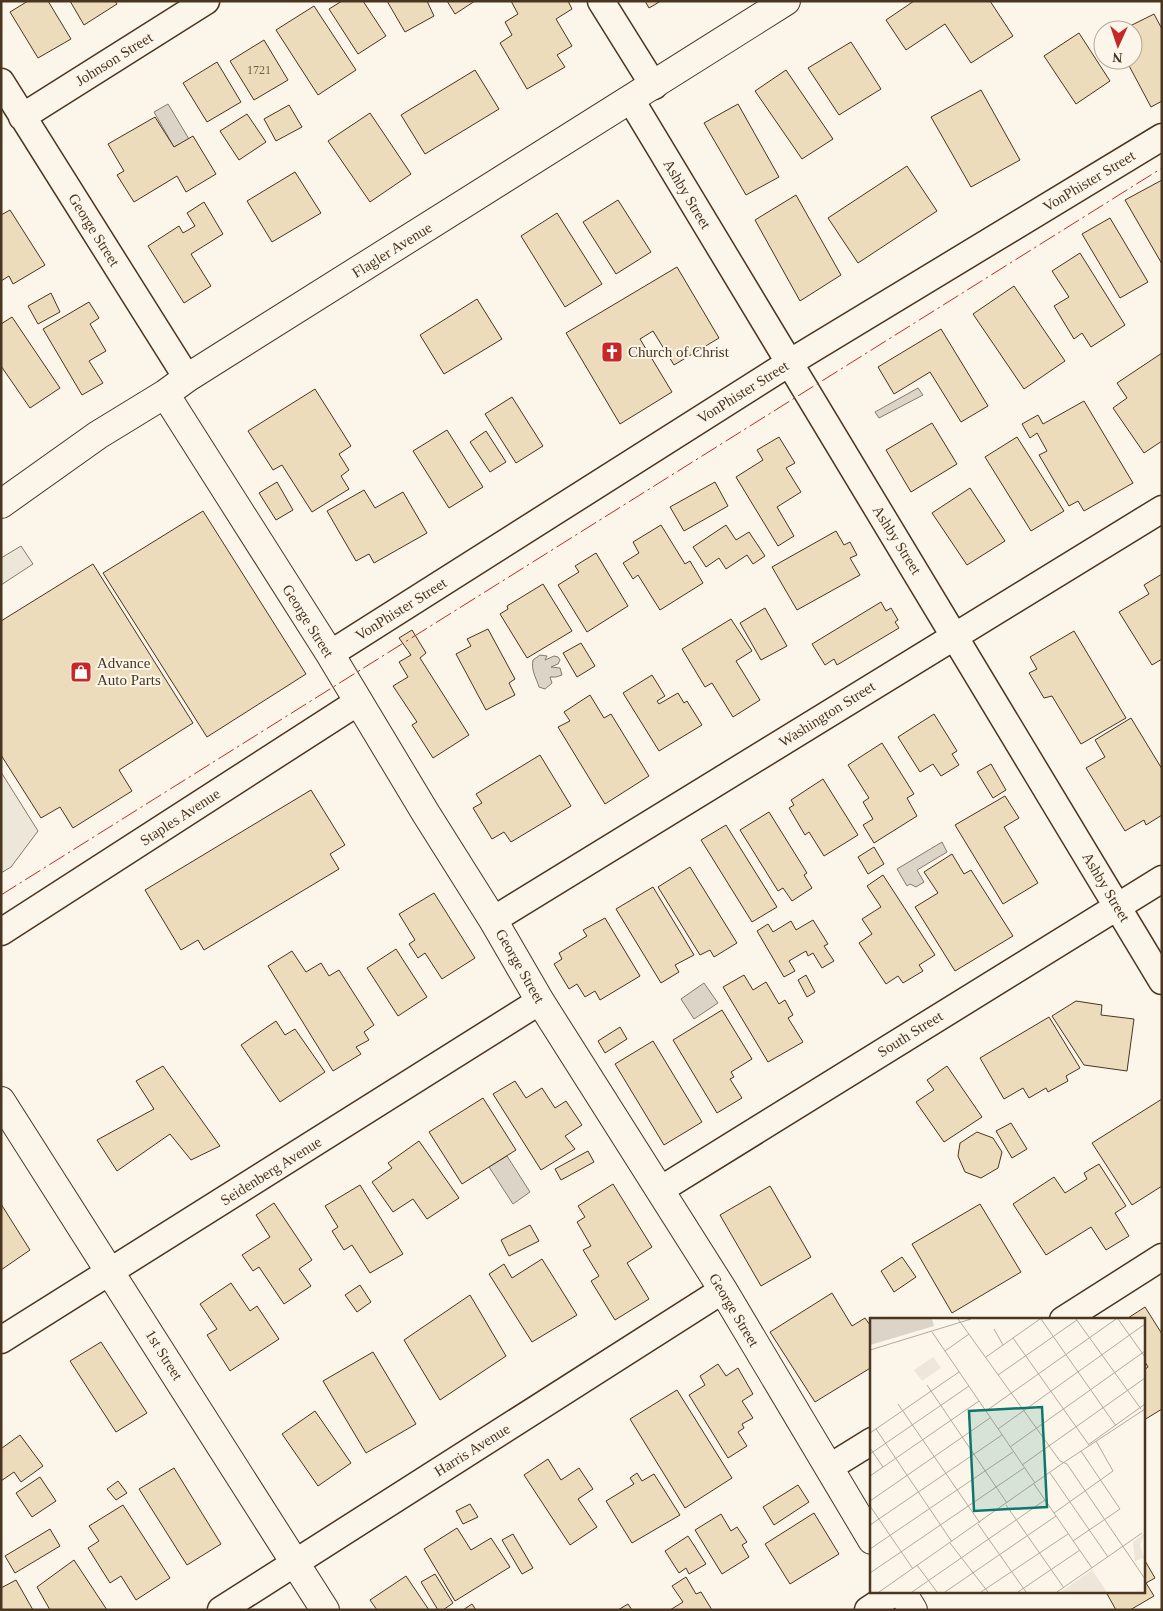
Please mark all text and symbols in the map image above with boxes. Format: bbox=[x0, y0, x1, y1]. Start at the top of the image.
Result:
north arrow bbox=[1093, 20, 1143, 70]
street label: Johnson Street bbox=[72, 28, 156, 89]
text: N bbox=[1112, 50, 1123, 65]
house number: 1721 bbox=[247, 63, 271, 77]
street label: VonPhister Street bbox=[1040, 147, 1139, 215]
street label: Ashby Street bbox=[660, 156, 714, 232]
street label: George Street bbox=[65, 191, 123, 270]
street label: Flagler Avenue bbox=[349, 219, 435, 281]
church icon: Church of Christ bbox=[600, 340, 624, 364]
place label: Church of Christ bbox=[628, 344, 730, 360]
street label: VonPhister Street bbox=[695, 357, 792, 426]
street label: Ashby Street bbox=[870, 503, 925, 578]
street label: VonPhister Street bbox=[353, 574, 450, 643]
street label: George Street bbox=[279, 582, 337, 661]
place label: Advance Auto Parts bbox=[97, 655, 161, 688]
shop icon: Advance Auto Parts bbox=[69, 660, 93, 684]
street label: Washington Street bbox=[776, 678, 879, 750]
street label: Staples Avenue bbox=[137, 785, 223, 849]
street label: Ashby Street bbox=[1079, 849, 1133, 925]
street label: George Street bbox=[492, 926, 548, 1006]
street label: South Street bbox=[874, 1007, 946, 1060]
street label: Seidenberg Avenue bbox=[218, 1133, 325, 1208]
street label: George Street bbox=[706, 1270, 763, 1350]
inset map bbox=[870, 1318, 1146, 1594]
street label: 1st Street bbox=[142, 1327, 186, 1384]
street label: Harris Avenue bbox=[431, 1420, 513, 1480]

